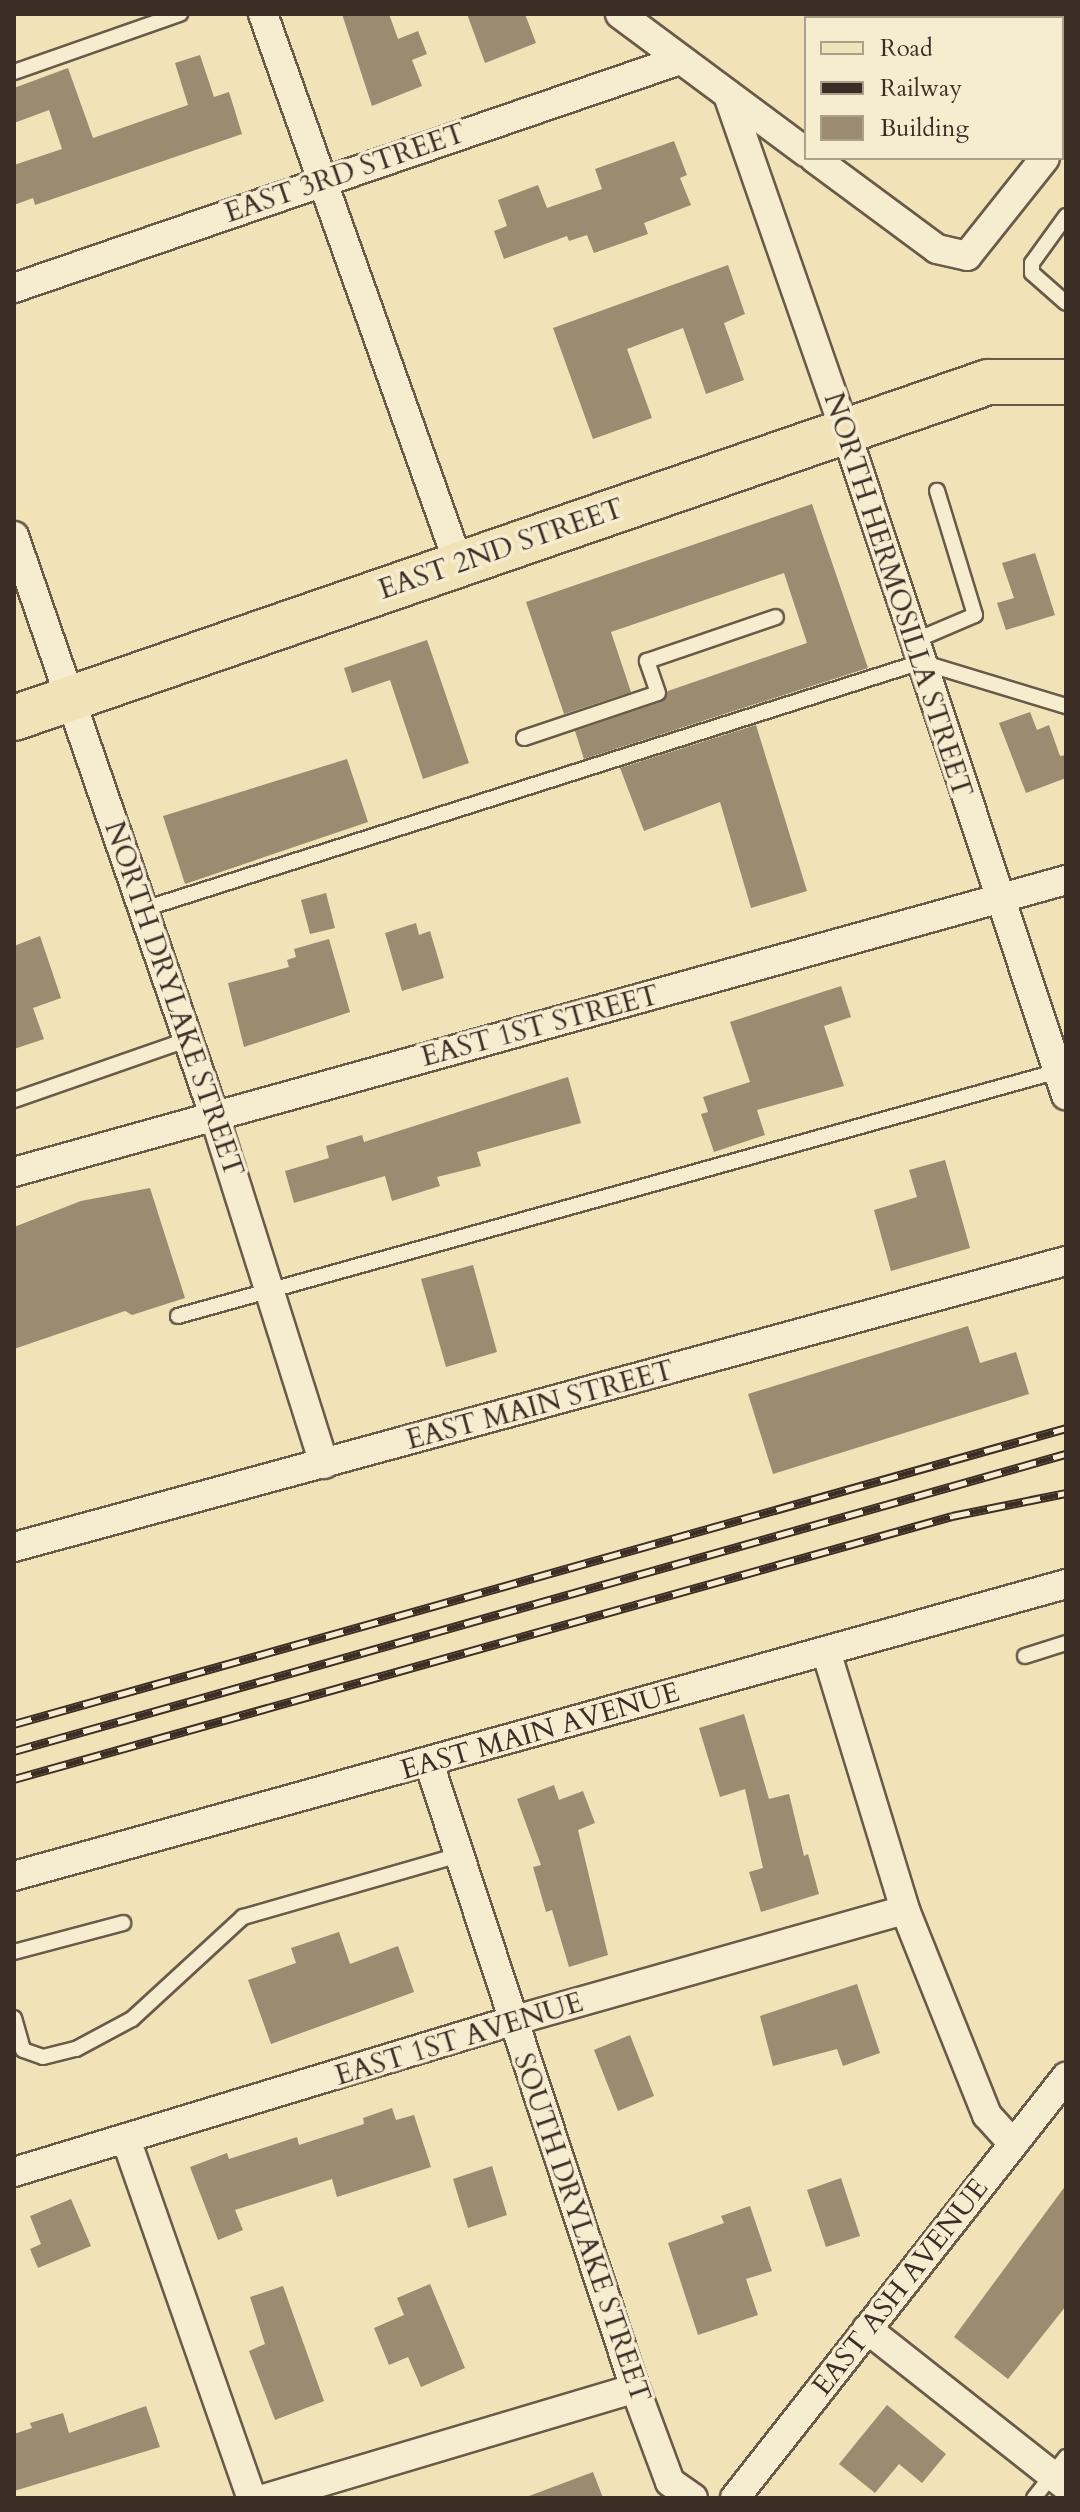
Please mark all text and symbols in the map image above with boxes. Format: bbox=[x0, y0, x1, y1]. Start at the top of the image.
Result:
legend bbox=[804, 16, 1064, 160]
text: Road bbox=[880, 32, 933, 65]
text: Railway bbox=[880, 72, 962, 105]
text: Building bbox=[880, 112, 969, 145]
street label: EAST 3RD STREET bbox=[220, 116, 470, 230]
street label: NORTH HERMOSILLA STREET bbox=[817, 388, 979, 802]
street label: EAST 2ND STREET bbox=[374, 491, 628, 607]
street label: NORTH DRYLAKE STREET bbox=[97, 817, 251, 1181]
street label: EAST 1ST STREET bbox=[417, 978, 663, 1074]
street label: EAST MAIN STREET bbox=[403, 1353, 677, 1457]
street label: EAST MAIN AVENUE bbox=[397, 1675, 683, 1787]
street label: EAST 1ST AVENUE bbox=[331, 1985, 587, 2093]
street label: SOUTH DRYLAKE STREET bbox=[506, 2049, 658, 2407]
street label: EAST ASH AVENUE bbox=[805, 2172, 995, 2402]

